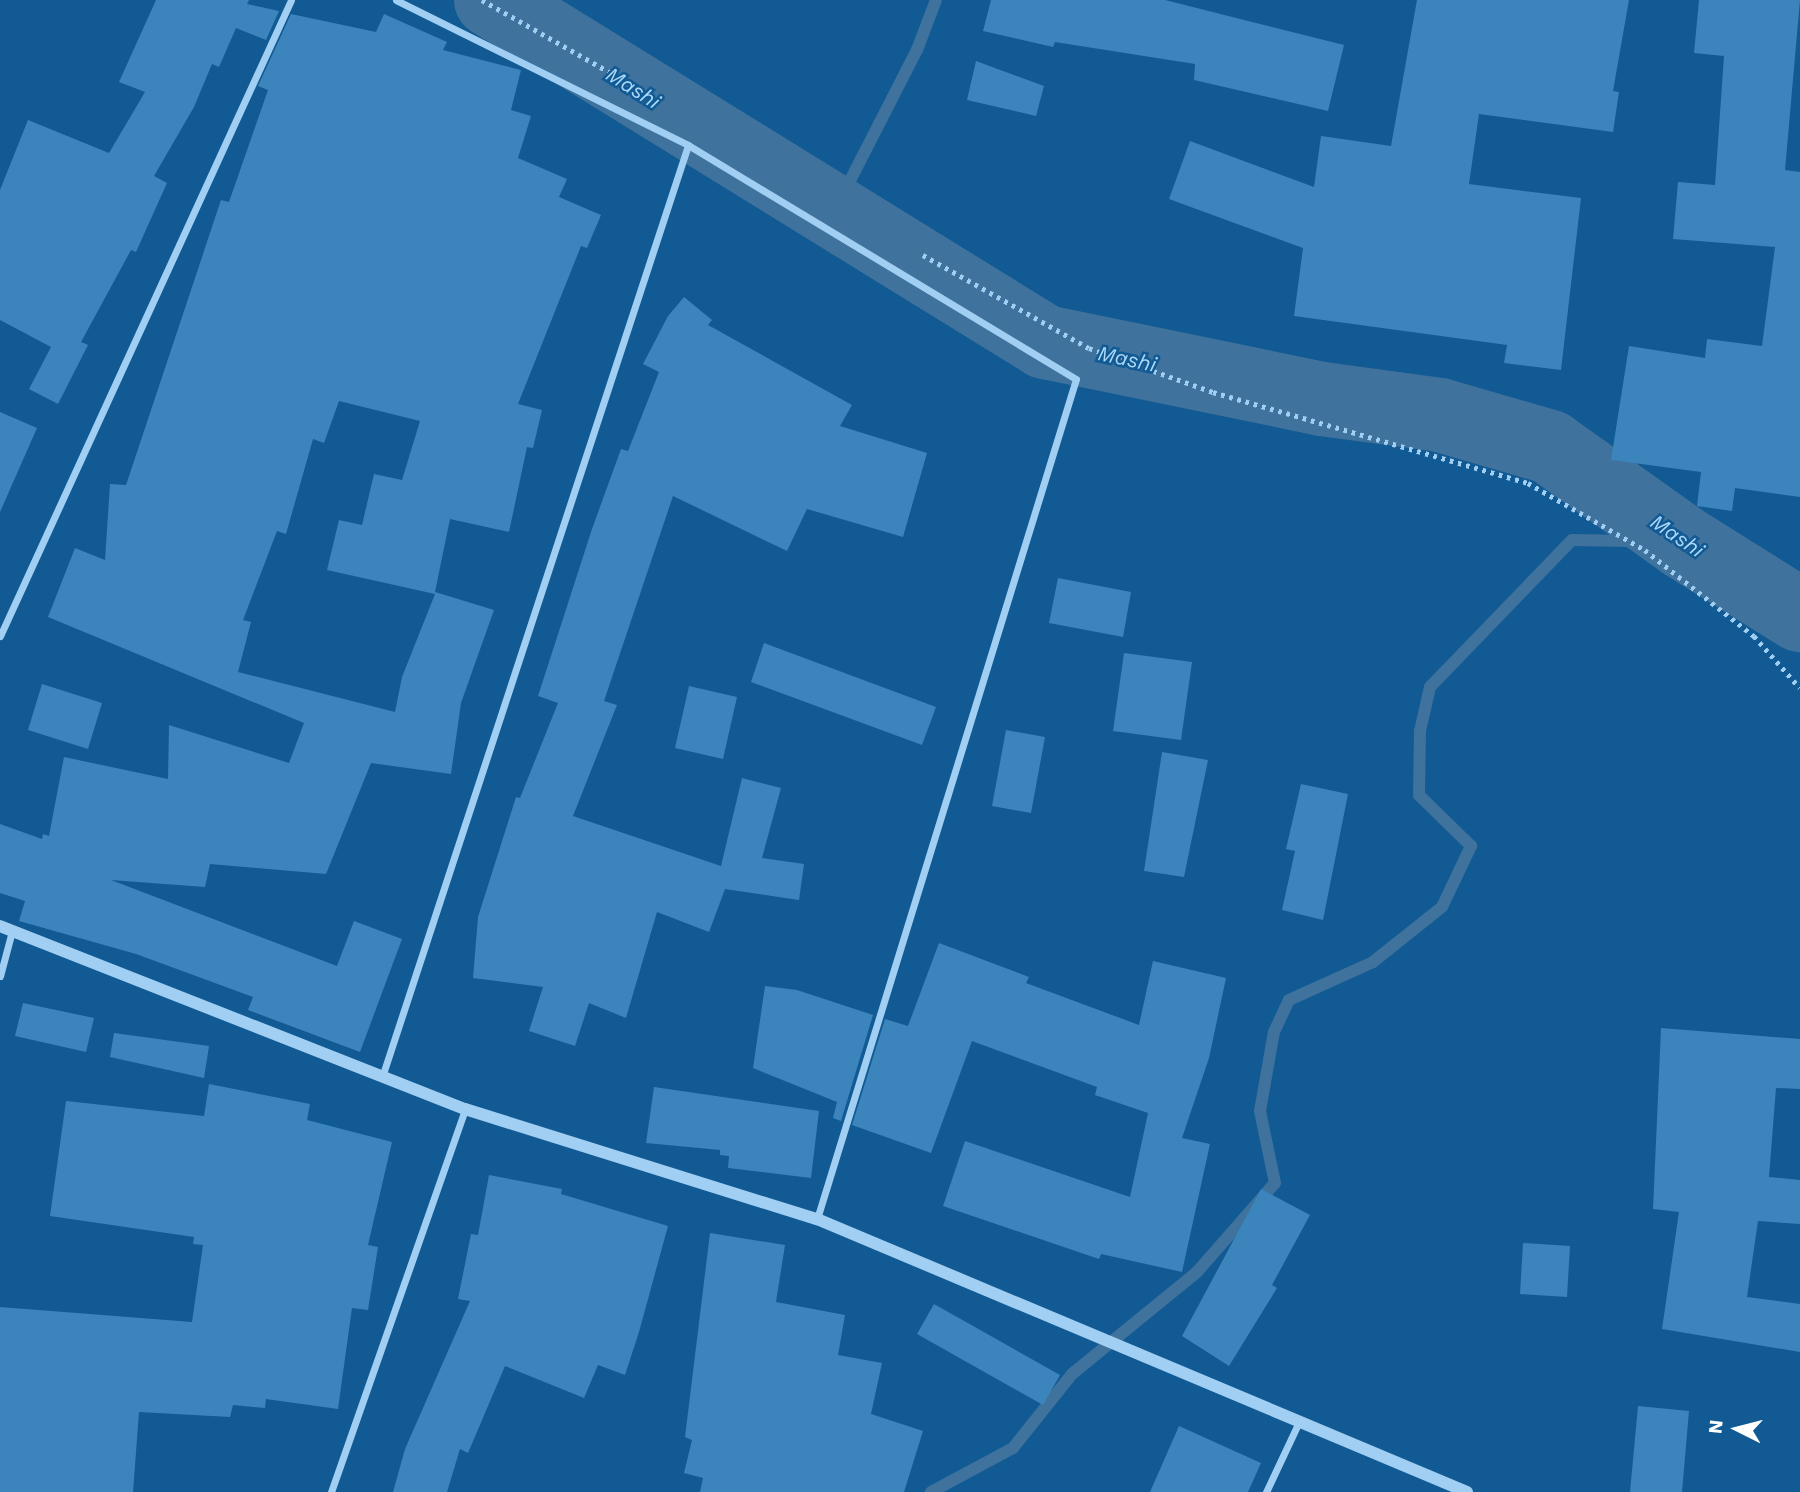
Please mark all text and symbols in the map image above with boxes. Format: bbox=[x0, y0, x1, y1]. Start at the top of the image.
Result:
water label: Mashi bbox=[601, 62, 665, 114]
water label: Mashi bbox=[1095, 341, 1159, 377]
water label: Mashi bbox=[1645, 509, 1709, 563]
north arrow bbox=[1702, 1394, 1772, 1464]
text: N bbox=[1703, 1419, 1728, 1435]

